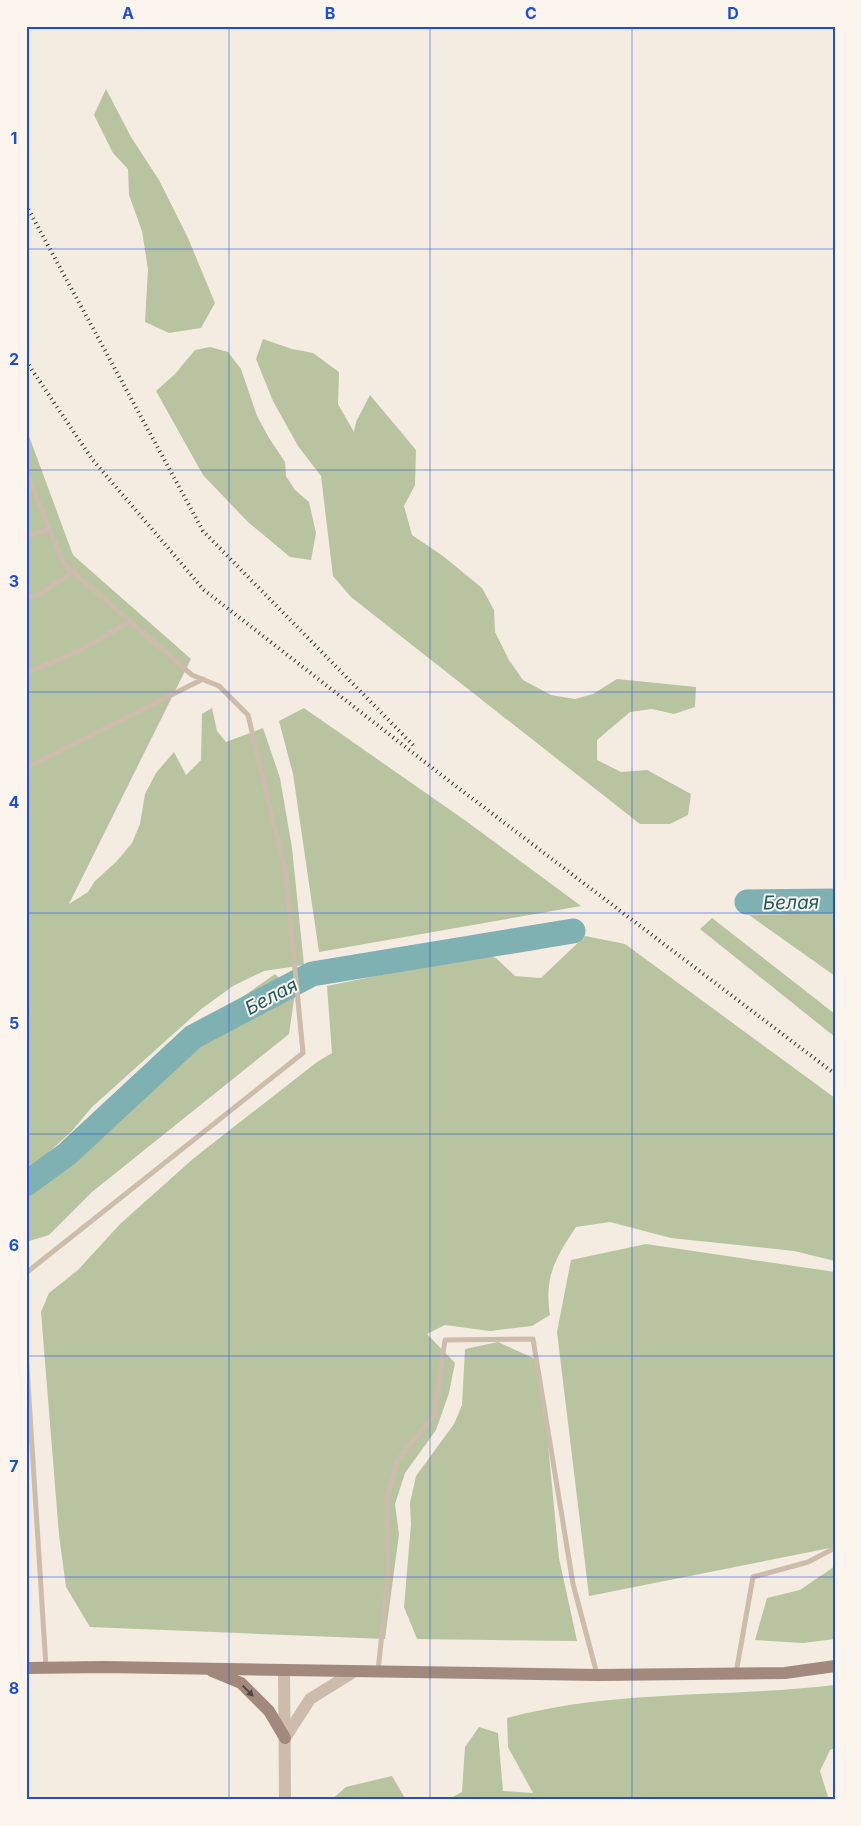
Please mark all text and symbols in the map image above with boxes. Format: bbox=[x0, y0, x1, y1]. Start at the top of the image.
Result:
text: A bbox=[122, 3, 134, 23]
text: B bbox=[325, 3, 335, 23]
text: C bbox=[525, 3, 537, 23]
text: D bbox=[727, 3, 739, 23]
text: 1 bbox=[11, 128, 17, 148]
text: 2 bbox=[9, 349, 19, 369]
text: 3 bbox=[9, 571, 19, 591]
text: 4 bbox=[9, 792, 20, 812]
water label: Белая bbox=[763, 891, 819, 914]
water label: Белая bbox=[241, 973, 301, 1020]
text: 5 bbox=[9, 1013, 19, 1033]
text: 6 bbox=[9, 1235, 19, 1255]
text: 7 bbox=[9, 1456, 19, 1476]
text: 8 bbox=[9, 1678, 19, 1698]
one-way arrow bbox=[242, 1685, 254, 1697]

